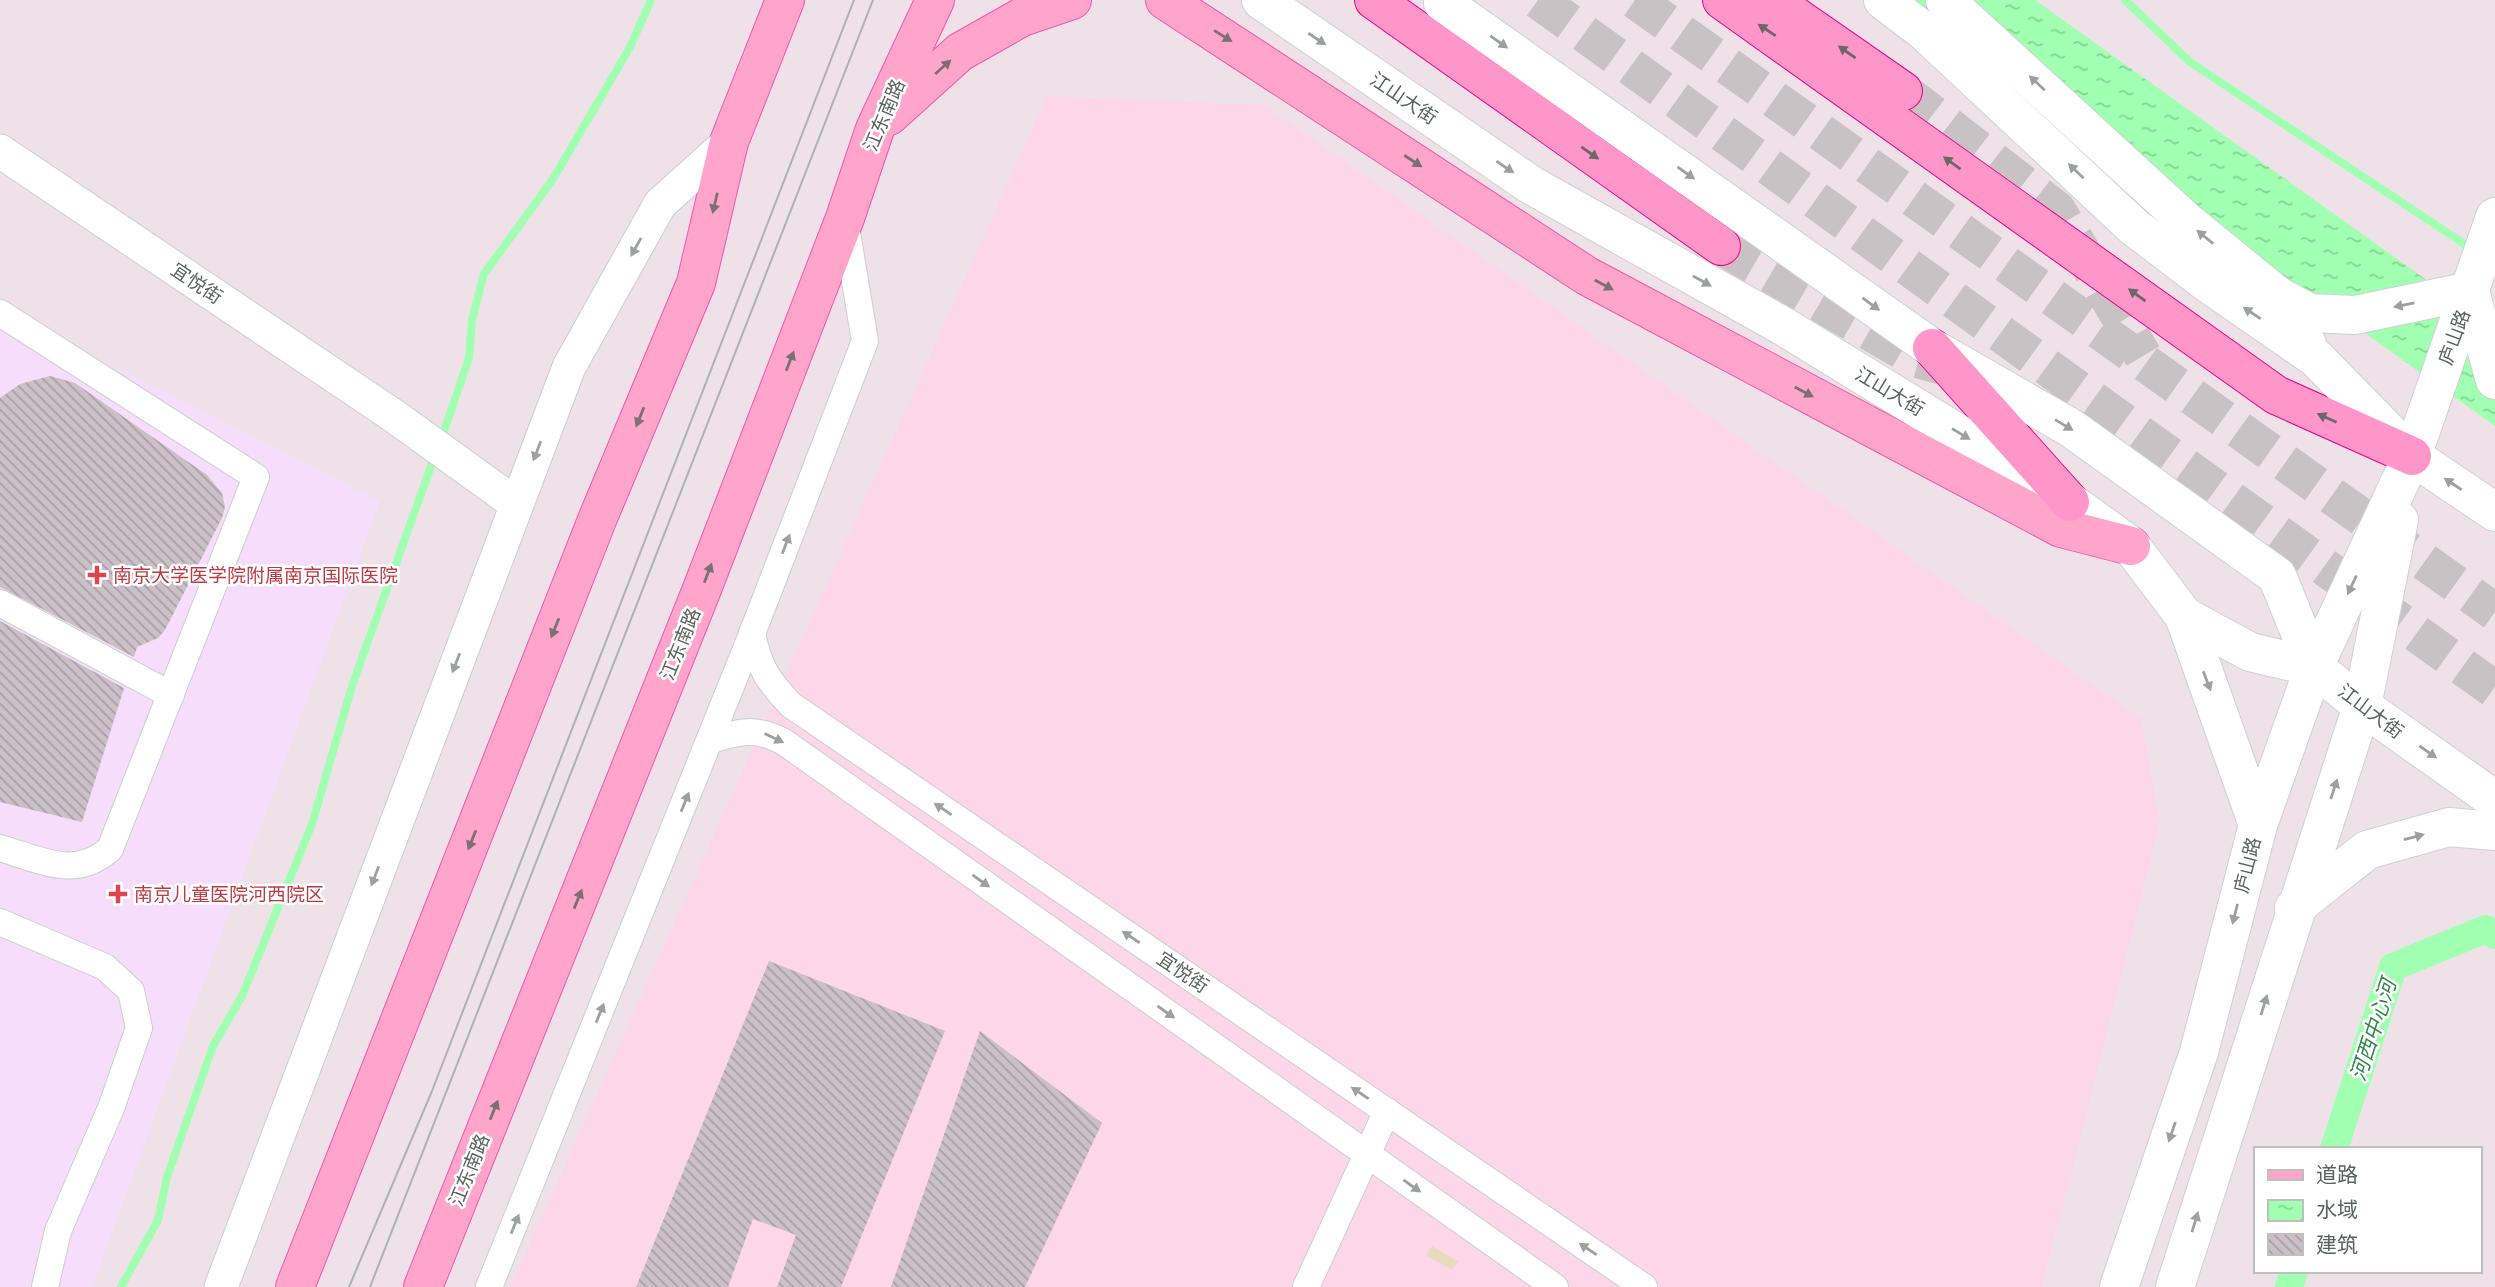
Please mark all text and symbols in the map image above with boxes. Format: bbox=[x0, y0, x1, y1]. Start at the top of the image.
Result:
one-way arrow bbox=[1758, 23, 1776, 37]
one-way arrow bbox=[1213, 30, 1232, 42]
one-way arrow bbox=[1308, 32, 1326, 46]
one-way arrow bbox=[1490, 35, 1508, 49]
one-way arrow bbox=[1838, 45, 1856, 59]
one-way arrow bbox=[934, 59, 952, 75]
street label: 江山大街 bbox=[1366, 67, 1442, 129]
street label: 江东南路 bbox=[858, 75, 910, 155]
one-way arrow bbox=[2029, 76, 2046, 92]
one-way arrow bbox=[1581, 146, 1599, 160]
one-way arrow bbox=[1404, 154, 1422, 168]
one-way arrow bbox=[1943, 156, 1961, 170]
one-way arrow bbox=[1496, 160, 1514, 174]
one-way arrow bbox=[2067, 162, 2084, 179]
one-way arrow bbox=[1677, 166, 1695, 180]
one-way arrow bbox=[709, 192, 720, 214]
one-way arrow bbox=[2197, 229, 2215, 244]
one-way arrow bbox=[630, 237, 642, 256]
street label: 宜悦街 bbox=[167, 257, 227, 309]
one-way arrow bbox=[1692, 275, 1712, 287]
one-way arrow bbox=[1594, 279, 1613, 291]
one-way arrow bbox=[2128, 288, 2146, 302]
one-way arrow bbox=[1862, 297, 1880, 311]
one-way arrow bbox=[2393, 300, 2415, 311]
one-way arrow bbox=[2243, 306, 2261, 320]
street label: 庐山路 bbox=[2433, 306, 2475, 368]
one-way arrow bbox=[784, 351, 795, 372]
street label: 江山大街 bbox=[1851, 361, 1929, 421]
one-way arrow bbox=[1795, 386, 1814, 398]
one-way arrow bbox=[634, 407, 645, 428]
one-way arrow bbox=[2317, 412, 2337, 424]
one-way arrow bbox=[2054, 418, 2074, 431]
one-way arrow bbox=[1952, 428, 1971, 440]
one-way arrow bbox=[531, 440, 542, 461]
one-way arrow bbox=[2444, 478, 2463, 491]
one-way arrow bbox=[781, 534, 792, 555]
place label: 南京大学医学院附属南京国际医院 bbox=[113, 563, 398, 587]
one-way arrow bbox=[702, 563, 713, 584]
marker: 南京大学医学院附属南京国际医院 bbox=[87, 565, 107, 585]
one-way arrow bbox=[2347, 575, 2358, 595]
street label: 江东南路 bbox=[655, 604, 705, 684]
one-way arrow bbox=[549, 618, 560, 639]
one-way arrow bbox=[450, 653, 461, 674]
one-way arrow bbox=[2201, 670, 2212, 691]
street label: 江山大街 bbox=[2333, 679, 2409, 743]
one-way arrow bbox=[764, 732, 784, 743]
one-way arrow bbox=[2419, 745, 2437, 759]
one-way arrow bbox=[2329, 778, 2340, 799]
one-way arrow bbox=[679, 791, 690, 812]
one-way arrow bbox=[934, 802, 952, 816]
one-way arrow bbox=[466, 829, 477, 850]
one-way arrow bbox=[2403, 831, 2425, 842]
street label: 庐山路 bbox=[2228, 834, 2266, 896]
one-way arrow bbox=[370, 866, 381, 887]
one-way arrow bbox=[972, 874, 990, 888]
place label: 南京儿童医院河西院区 bbox=[134, 882, 324, 906]
marker: 南京儿童医院河西院区 bbox=[108, 884, 128, 904]
one-way arrow bbox=[573, 888, 584, 909]
one-way arrow bbox=[2229, 903, 2240, 925]
one-way arrow bbox=[1122, 930, 1140, 944]
street label: 宜悦街 bbox=[1153, 946, 1213, 998]
water label: 河西中心河 bbox=[2344, 972, 2403, 1084]
one-way arrow bbox=[2259, 994, 2269, 1015]
one-way arrow bbox=[594, 1002, 605, 1023]
one-way arrow bbox=[1157, 1005, 1175, 1019]
one-way arrow bbox=[1350, 1087, 1369, 1100]
one-way arrow bbox=[488, 1099, 499, 1120]
one-way arrow bbox=[2166, 1122, 2177, 1143]
street label: 江东南路 bbox=[444, 1130, 494, 1210]
legend bbox=[2254, 1147, 2481, 1273]
text: 道路 bbox=[2316, 1161, 2358, 1188]
one-way arrow bbox=[1403, 1179, 1421, 1193]
text: 水域 bbox=[2316, 1196, 2358, 1223]
one-way arrow bbox=[2191, 1211, 2201, 1232]
one-way arrow bbox=[509, 1213, 520, 1234]
text: 建筑 bbox=[2316, 1231, 2358, 1258]
one-way arrow bbox=[1578, 1242, 1598, 1255]

